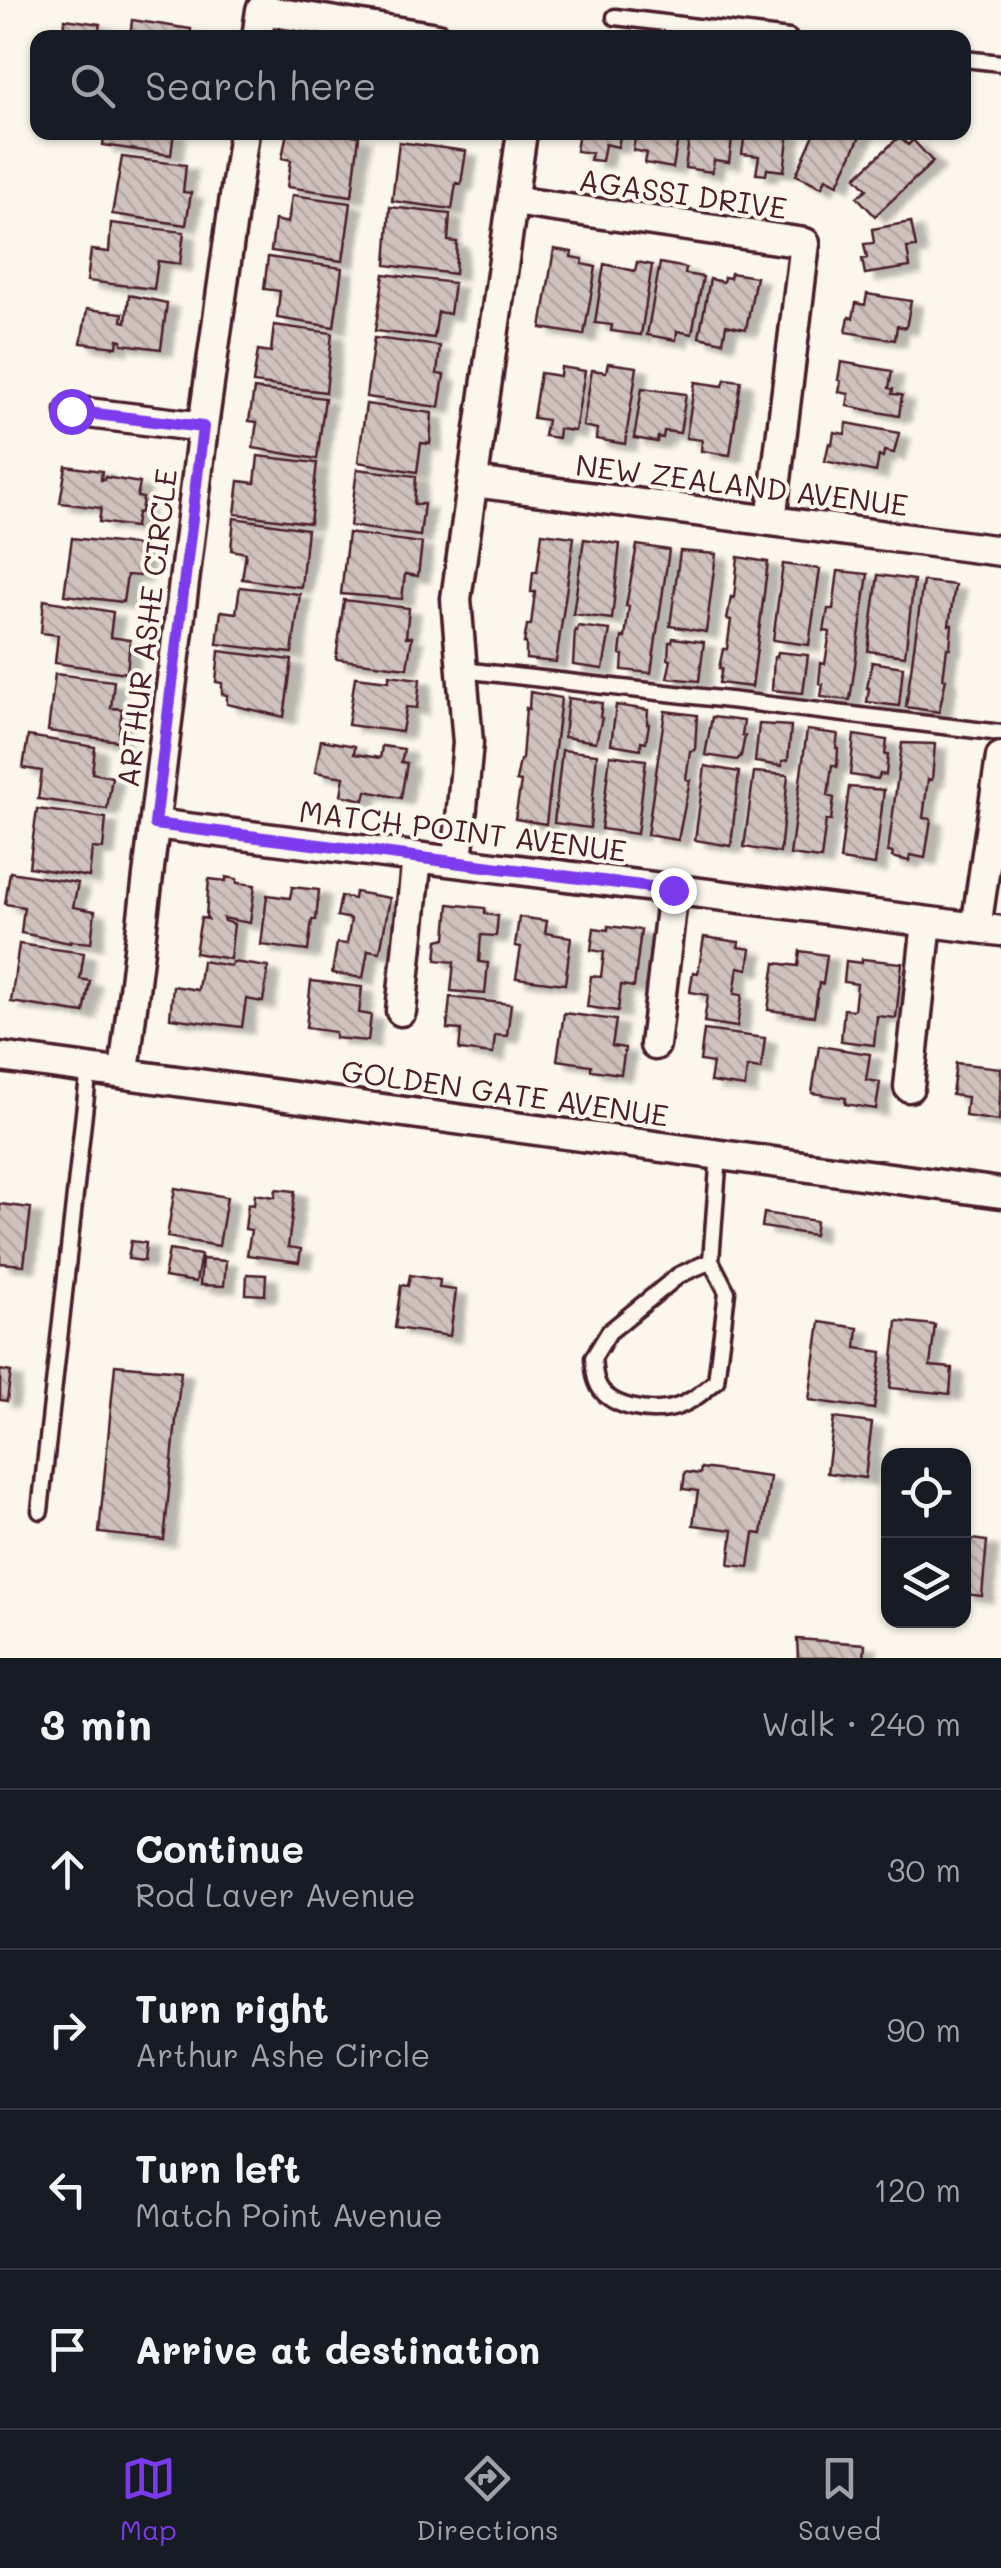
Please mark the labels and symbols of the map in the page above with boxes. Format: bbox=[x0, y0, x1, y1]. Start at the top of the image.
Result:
street label: AGASSI DRIVE bbox=[576, 159, 790, 227]
route start bbox=[49, 389, 95, 435]
street label: NEW ZEALAND AVENUE bbox=[574, 444, 910, 524]
street label: ARTHUR ASHE CIRCLE bbox=[107, 466, 185, 790]
street label: MATCH POINT AVENUE bbox=[297, 790, 629, 870]
route end bbox=[651, 868, 697, 914]
street label: GOLDEN GATE AVENUE bbox=[339, 1049, 671, 1135]

